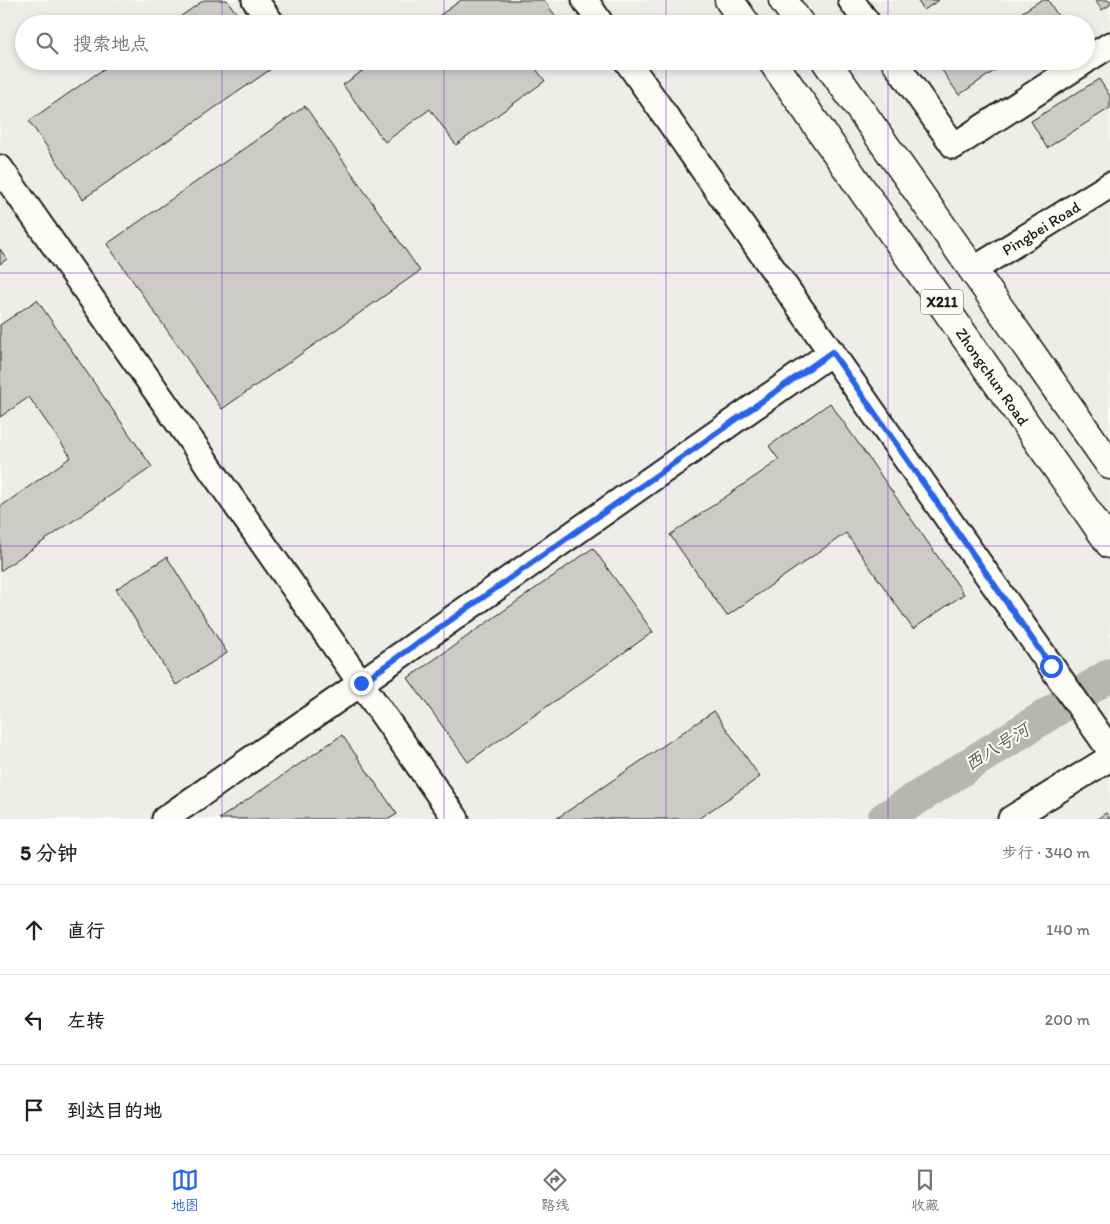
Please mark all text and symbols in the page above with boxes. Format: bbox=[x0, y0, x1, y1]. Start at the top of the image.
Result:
search box bbox=[15, 15, 1095, 70]
icon: search bbox=[33, 29, 61, 57]
text: 搜索地点 bbox=[73, 32, 149, 55]
street label: Pingbei Road bbox=[998, 196, 1084, 259]
road number: X211 bbox=[921, 290, 963, 314]
street label: Zhongchun Road bbox=[952, 324, 1034, 429]
route start bbox=[1040, 655, 1063, 678]
route end bbox=[350, 672, 373, 695]
water label: 西八号河 bbox=[961, 717, 1036, 775]
text: 5 分钟 bbox=[20, 840, 78, 865]
text: 步行 · 340 m bbox=[1002, 843, 1090, 862]
icon: ahead bbox=[20, 916, 48, 944]
text: 直行 bbox=[67, 919, 105, 942]
text: 140 m bbox=[1046, 920, 1090, 939]
icon: left bbox=[20, 1006, 48, 1034]
text: 左转 bbox=[67, 1009, 105, 1032]
text: 200 m bbox=[1045, 1010, 1090, 1029]
icon: arrive bbox=[20, 1096, 48, 1124]
text: 到达目的地 bbox=[67, 1099, 162, 1122]
tab: 地图 bbox=[171, 1166, 199, 1214]
tab: 路线 bbox=[541, 1166, 569, 1214]
tab: 收藏 bbox=[911, 1166, 939, 1214]

